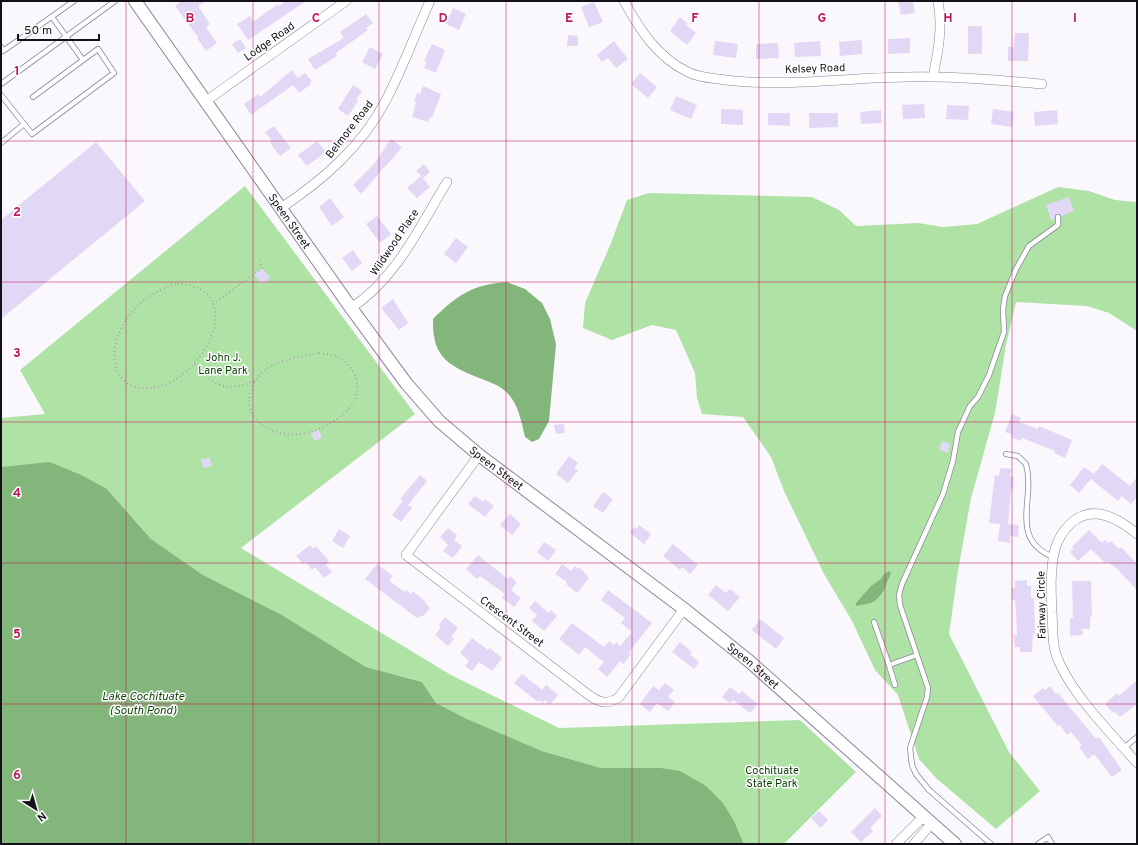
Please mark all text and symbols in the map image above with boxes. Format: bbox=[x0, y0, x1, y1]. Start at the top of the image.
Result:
text: B bbox=[186, 11, 195, 27]
text: C bbox=[312, 11, 320, 27]
text: D bbox=[438, 11, 448, 27]
text: E bbox=[565, 11, 573, 27]
text: F bbox=[691, 11, 699, 27]
text: G bbox=[818, 11, 827, 27]
text: H bbox=[943, 11, 953, 27]
text: I bbox=[1073, 11, 1077, 27]
scale bar bbox=[18, 16, 99, 42]
street label: Lodge Road bbox=[241, 19, 298, 64]
text: 50 m bbox=[24, 23, 52, 39]
street label: Kelsey Road bbox=[785, 61, 845, 77]
text: 1 bbox=[14, 64, 20, 80]
street label: Belmore Road bbox=[323, 98, 377, 161]
street label: Speen Street bbox=[265, 191, 313, 252]
text: 2 bbox=[13, 205, 21, 221]
street label: Wildwood Place bbox=[367, 206, 422, 279]
text: 3 bbox=[13, 346, 21, 362]
park label: John J. Lane Park bbox=[198, 351, 248, 378]
street label: Speen Street bbox=[466, 444, 526, 494]
text: 4 bbox=[13, 486, 21, 502]
street label: Fairway Circle bbox=[1034, 571, 1050, 639]
street label: Crescent Street bbox=[477, 593, 546, 650]
text: 5 bbox=[13, 627, 21, 643]
street label: Speen Street bbox=[724, 640, 782, 692]
water label: Lake Cochituate (South Pond) bbox=[102, 689, 185, 719]
park label: Cochituate State Park bbox=[745, 764, 799, 791]
text: 6 bbox=[13, 768, 21, 784]
north arrow bbox=[16, 789, 56, 829]
text: N bbox=[34, 808, 49, 824]

